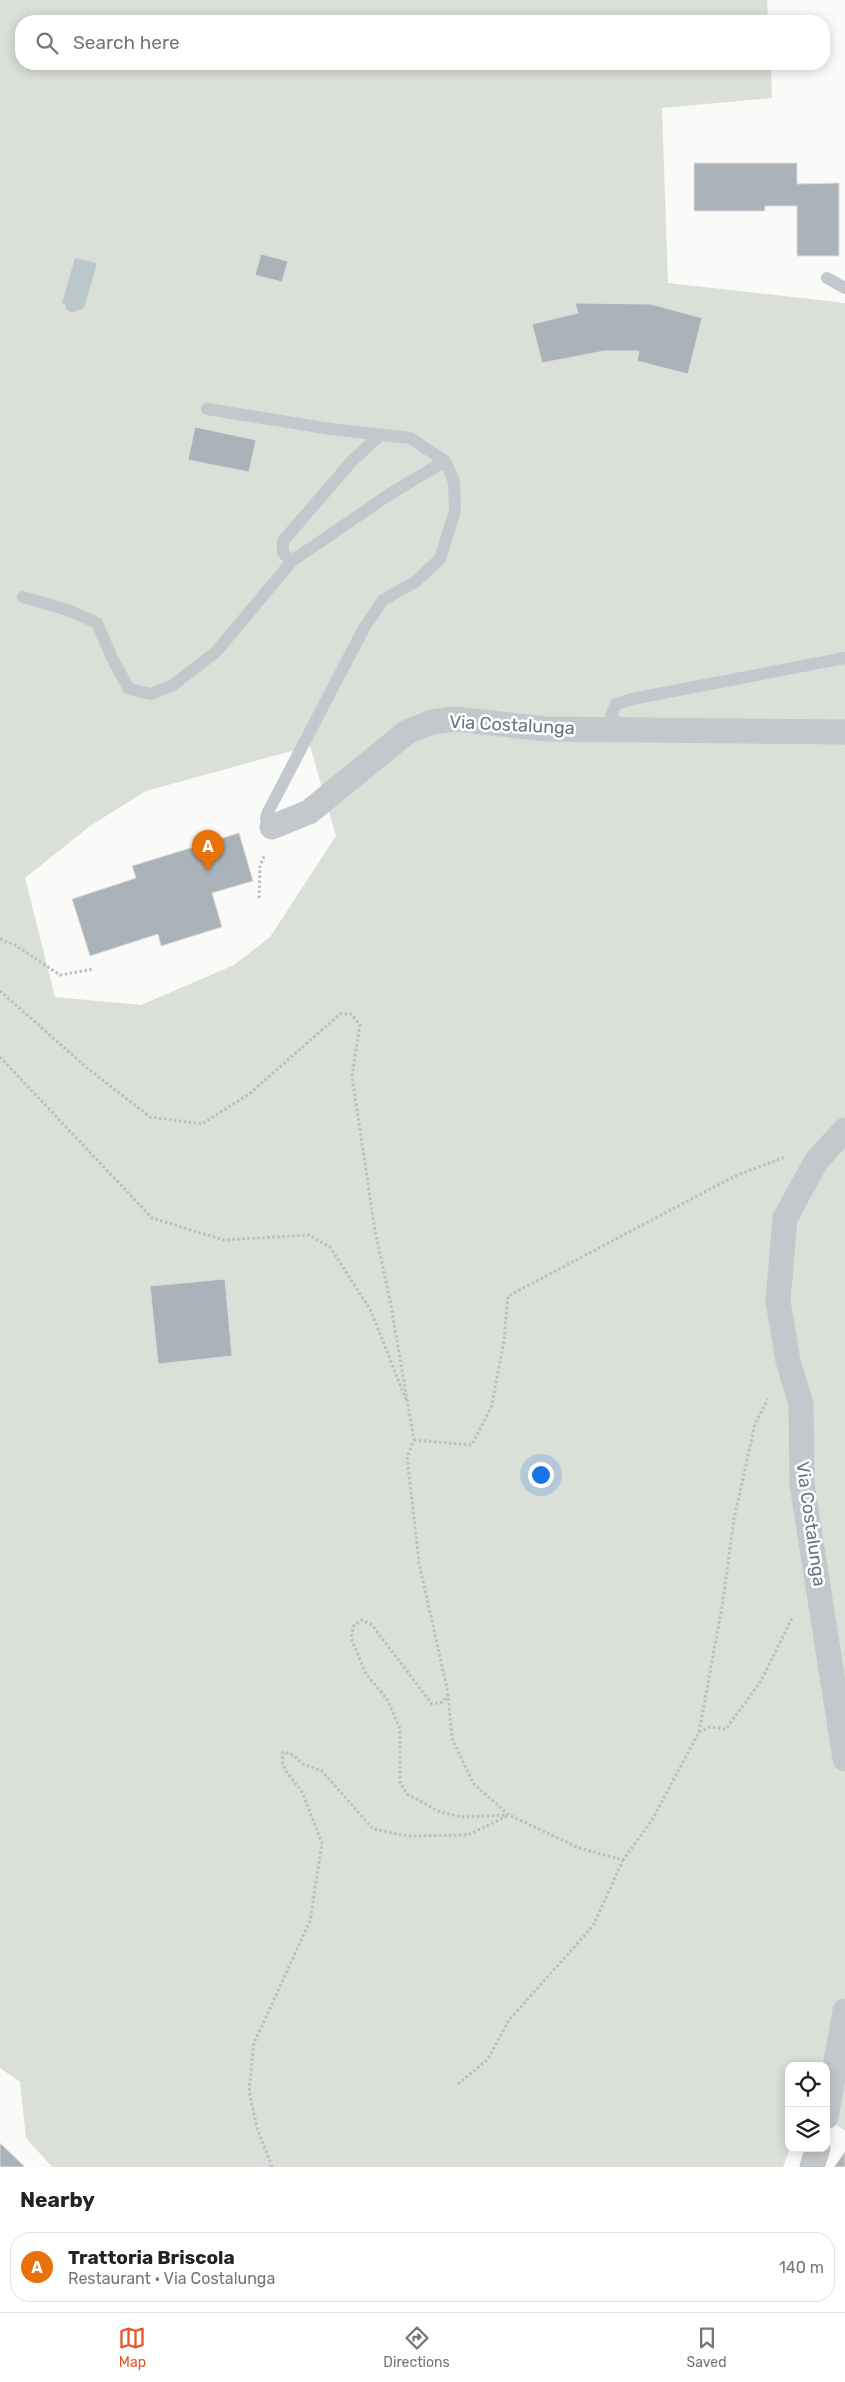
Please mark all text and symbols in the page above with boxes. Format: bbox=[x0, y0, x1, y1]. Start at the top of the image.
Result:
search box bbox=[15, 15, 830, 70]
icon: search bbox=[33, 29, 61, 57]
text: Search here bbox=[73, 31, 180, 54]
street label: Via Costalunga bbox=[449, 711, 575, 739]
pin: A bbox=[192, 830, 224, 871]
street label: Via Costalunga bbox=[791, 1460, 831, 1588]
your location bbox=[528, 1462, 554, 1488]
map controls bbox=[785, 2062, 830, 2152]
button: locate bbox=[785, 2062, 830, 2107]
button: layers bbox=[785, 2107, 830, 2152]
text: Nearby bbox=[20, 2187, 95, 2212]
text: Trattoria Briscola bbox=[68, 2246, 235, 2269]
text: A bbox=[31, 2258, 43, 2277]
text: 140 m bbox=[779, 2258, 824, 2277]
text: Restaurant · Via Costalunga bbox=[68, 2269, 275, 2288]
tab: Map bbox=[118, 2324, 146, 2371]
tab: Directions bbox=[383, 2324, 450, 2371]
tab: Saved bbox=[687, 2324, 727, 2371]

